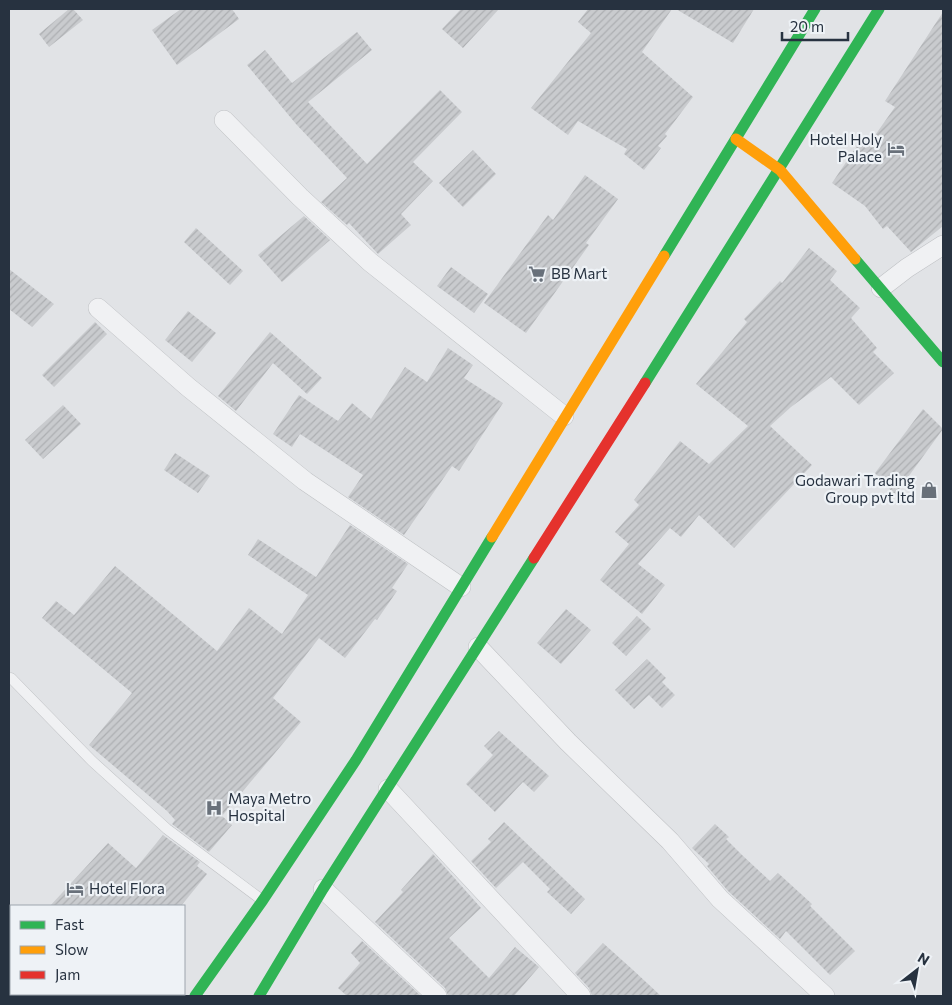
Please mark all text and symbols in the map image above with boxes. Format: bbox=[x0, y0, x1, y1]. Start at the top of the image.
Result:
scale bar bbox=[782, 10, 848, 42]
text: 20 m bbox=[790, 17, 824, 35]
place label: Hotel Holy Palace bbox=[809, 130, 882, 165]
hotel icon: Hotel Holy Palace bbox=[886, 139, 906, 159]
supermarket icon: BB Mart bbox=[527, 264, 547, 284]
place label: BB Mart bbox=[551, 264, 607, 282]
place label: Godawari Trading Group pvt ltd bbox=[795, 471, 915, 506]
shop icon: Godawari Trading Group pvt ltd bbox=[919, 480, 939, 500]
place label: Maya Metro Hospital bbox=[228, 789, 311, 824]
hospital icon: Maya Metro Hospital bbox=[204, 798, 224, 818]
hotel icon: Hotel Flora bbox=[65, 879, 85, 899]
place label: Hotel Flora bbox=[89, 879, 165, 897]
legend bbox=[10, 905, 185, 995]
text: Fast bbox=[55, 915, 84, 933]
text: Slow bbox=[55, 940, 88, 958]
north arrow bbox=[892, 945, 942, 995]
text: N bbox=[915, 948, 933, 968]
text: Jam bbox=[55, 965, 80, 983]

